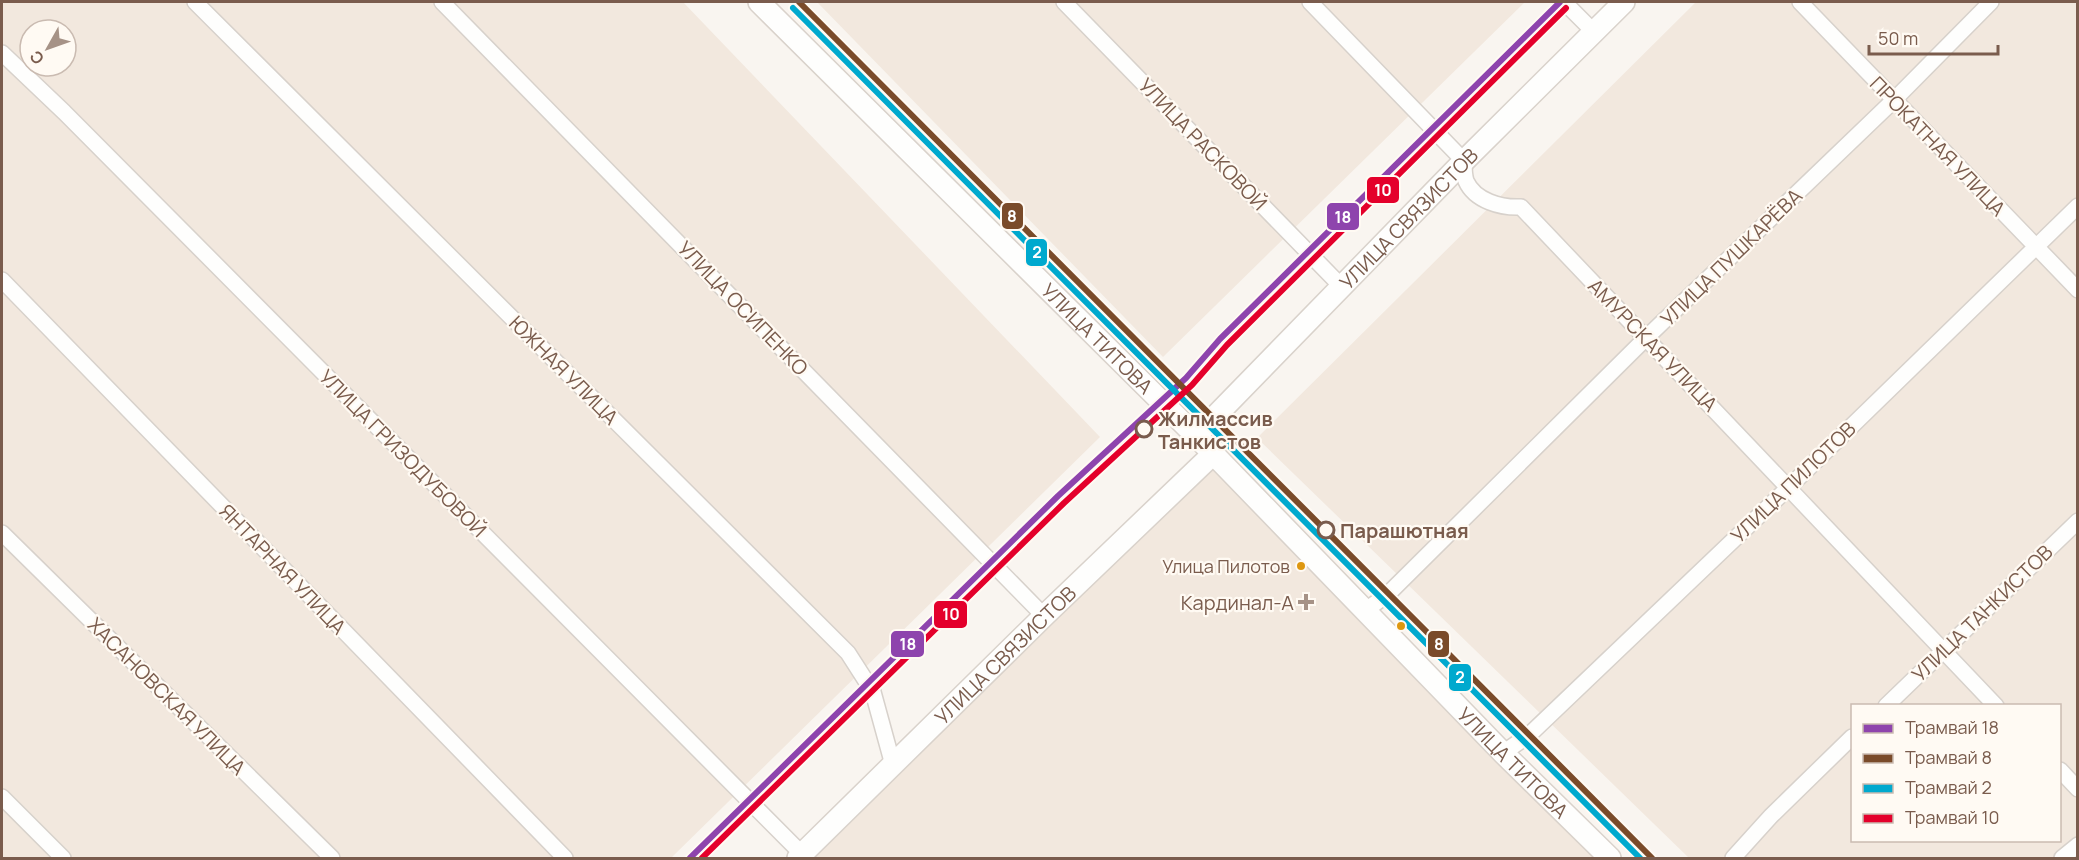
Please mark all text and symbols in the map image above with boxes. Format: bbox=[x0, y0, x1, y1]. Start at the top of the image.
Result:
north arrow bbox=[18, 18, 78, 78]
scale bar bbox=[1869, 18, 1998, 56]
text: 50 m bbox=[1878, 26, 1918, 50]
text: С bbox=[24, 46, 49, 69]
street label: ПРОКАТНАЯ УЛИЦА bbox=[1864, 70, 2012, 222]
street label: УЛИЦА РАСКОВОЙ bbox=[1133, 72, 1273, 216]
street label: УЛИЦА СВЯЗИСТОВ bbox=[1333, 142, 1483, 295]
line badge: 10 bbox=[1366, 176, 1400, 204]
text: 10 bbox=[1374, 179, 1392, 201]
street label: УЛИЦА ПУШКАРЁВА bbox=[1654, 182, 1808, 332]
line badge: 8 bbox=[1001, 202, 1024, 230]
line badge: 18 bbox=[1326, 202, 1360, 231]
text: 8 bbox=[1007, 205, 1017, 227]
text: 18 bbox=[1335, 206, 1351, 228]
street label: УЛИЦА ОСИПЕНКО bbox=[672, 235, 814, 381]
line badge: 2 bbox=[1025, 238, 1048, 267]
text: 2 bbox=[1032, 241, 1042, 263]
street label: АМУРСКАЯ УЛИЦА bbox=[1582, 273, 1724, 418]
street label: УЛИЦА ТИТОВА bbox=[1036, 277, 1159, 400]
street label: ЮЖНАЯ УЛИЦА bbox=[504, 310, 625, 431]
street label: УЛИЦА ГРИЗОДУБОВОЙ bbox=[313, 363, 493, 543]
place label: Жилмассив Танкистов bbox=[1158, 405, 1273, 455]
street label: УЛИЦА ПИЛОТОВ bbox=[1725, 415, 1861, 549]
marker: Жилмассив Танкистов bbox=[1135, 420, 1153, 438]
street label: ЯНТАРНАЯ УЛИЦА bbox=[214, 498, 352, 640]
place label: Парашютная bbox=[1340, 517, 1469, 544]
marker: Парашютная bbox=[1317, 521, 1335, 539]
street label: УЛИЦА ТАНКИСТОВ bbox=[1906, 539, 2058, 687]
place label: Улица Пилотов bbox=[1162, 554, 1290, 578]
marker: Улица Пилотов bbox=[1295, 560, 1307, 572]
street label: УЛИЦА СВЯЗИСТОВ bbox=[928, 579, 1081, 730]
place label: Кардинал-А bbox=[1181, 589, 1294, 616]
marker: Кардинал-А bbox=[1299, 595, 1313, 609]
line badge: 10 bbox=[933, 600, 968, 629]
text: 10 bbox=[942, 603, 960, 625]
street label: ХАСАНОВСКАЯ УЛИЦА bbox=[82, 611, 252, 781]
unlabelled marker bbox=[1395, 620, 1407, 632]
line badge: 18 bbox=[890, 630, 925, 658]
line badge: 8 bbox=[1427, 630, 1450, 658]
text: 18 bbox=[900, 633, 916, 655]
text: 8 bbox=[1434, 633, 1444, 655]
line badge: 2 bbox=[1448, 663, 1472, 692]
text: 2 bbox=[1455, 666, 1465, 688]
street label: УЛИЦА ТИТОВА bbox=[1452, 701, 1575, 824]
legend bbox=[1851, 704, 2061, 842]
text: Трамвай 18 bbox=[1905, 715, 1999, 739]
text: Трамвай 8 bbox=[1905, 745, 1992, 769]
text: Трамвай 2 bbox=[1905, 775, 1992, 799]
text: Трамвай 10 bbox=[1905, 805, 1999, 829]

